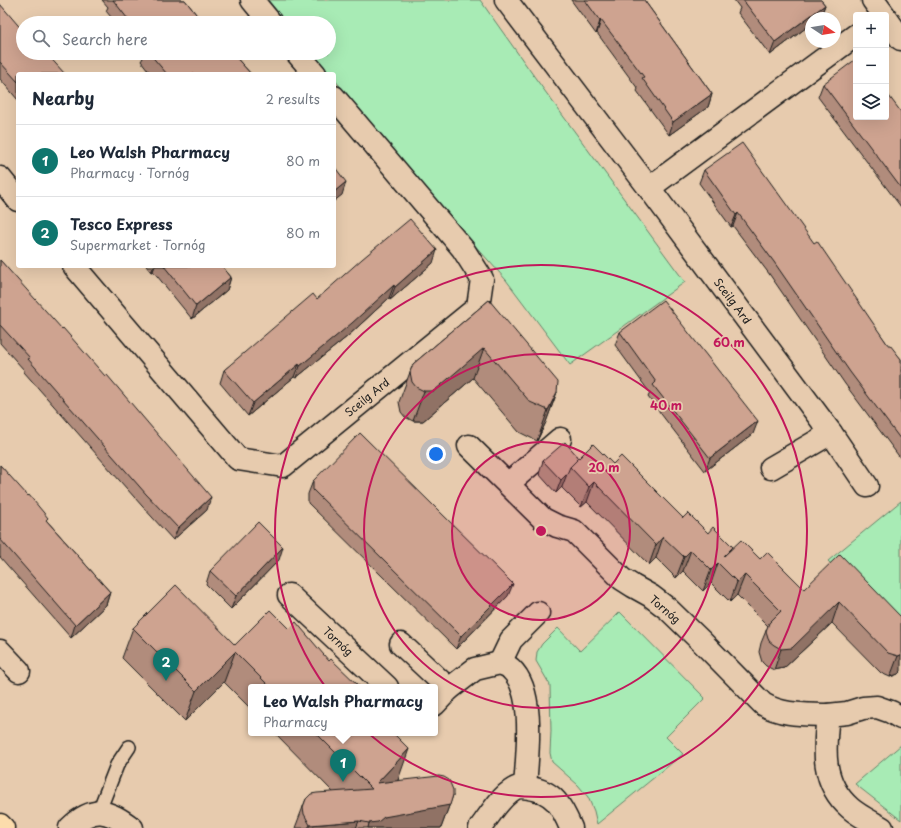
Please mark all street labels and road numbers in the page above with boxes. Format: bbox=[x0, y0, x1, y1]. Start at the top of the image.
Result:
street label: Sceilg Ard bbox=[710, 275, 756, 327]
street label: Sceilg Ard bbox=[341, 374, 393, 420]
street label: Tornóg bbox=[646, 591, 684, 627]
street label: Tornóg bbox=[319, 622, 357, 660]

